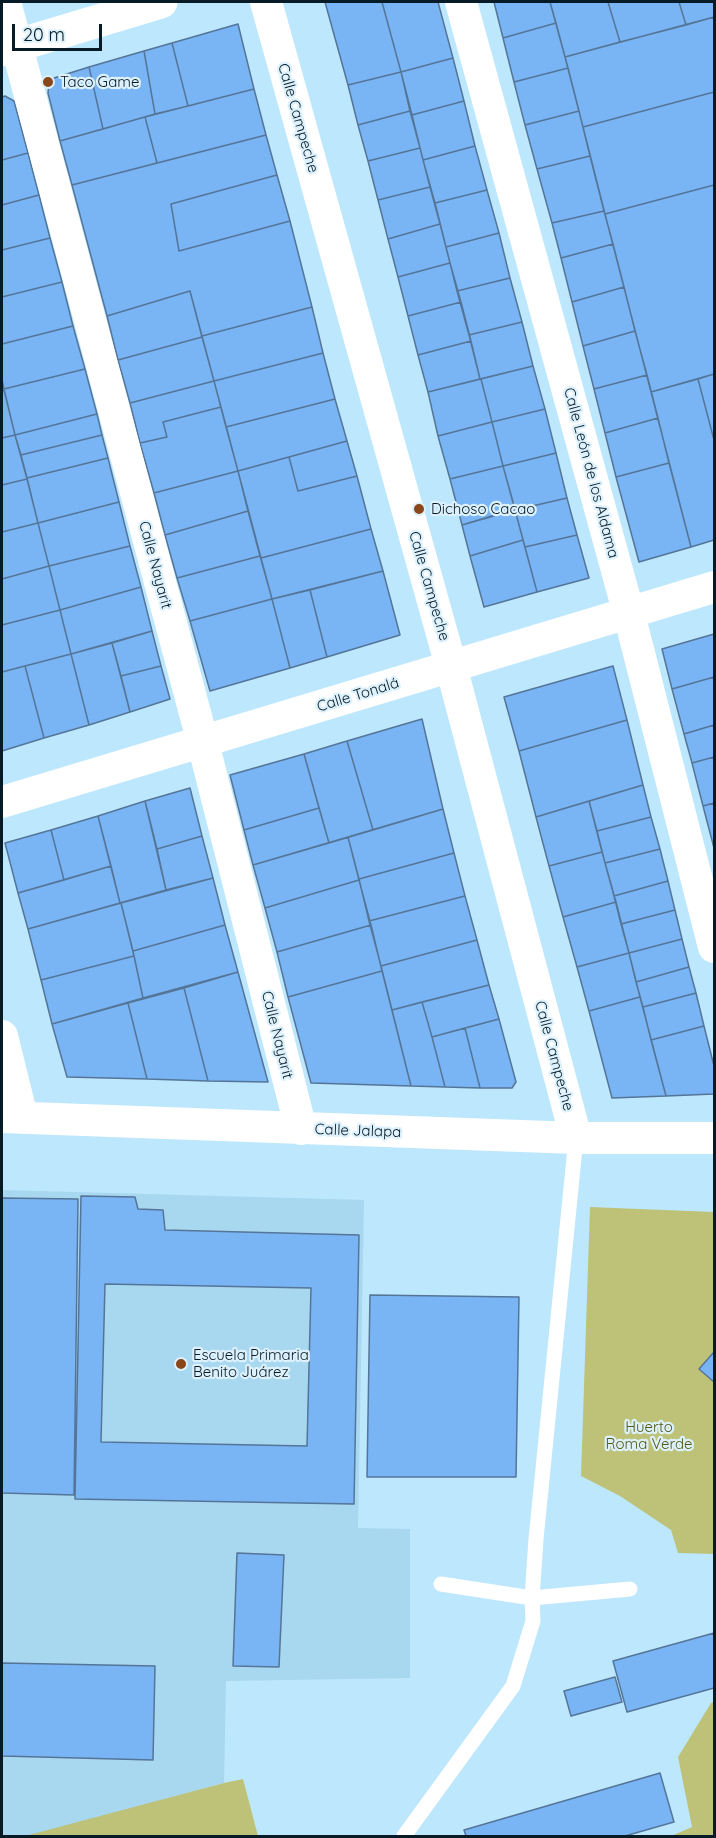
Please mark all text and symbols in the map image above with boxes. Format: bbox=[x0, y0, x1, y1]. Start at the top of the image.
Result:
scale bar bbox=[15, 12, 105, 50]
text: 20 m bbox=[23, 23, 65, 46]
street label: Calle Campeche bbox=[274, 61, 322, 175]
place label: Taco Game bbox=[60, 73, 139, 91]
marker: Taco Game bbox=[41, 75, 55, 89]
street label: Calle León de los Aldama bbox=[560, 386, 622, 560]
place label: Dichoso Cacao bbox=[431, 500, 535, 518]
marker: Dichoso Cacao bbox=[412, 502, 426, 516]
street label: Calle Nayarit bbox=[135, 519, 175, 611]
street label: Calle Campeche bbox=[405, 529, 453, 643]
street label: Calle Tonalá bbox=[315, 674, 401, 716]
street label: Calle Nayarit bbox=[257, 989, 297, 1081]
street label: Calle Campeche bbox=[531, 999, 577, 1113]
street label: Calle Jalapa bbox=[314, 1120, 402, 1142]
place label: Escuela Primaria Benito Juárez bbox=[193, 1346, 309, 1381]
marker: Escuela Primaria Benito Juárez bbox=[174, 1357, 188, 1371]
park label: Huerto Roma Verde bbox=[605, 1418, 693, 1453]

